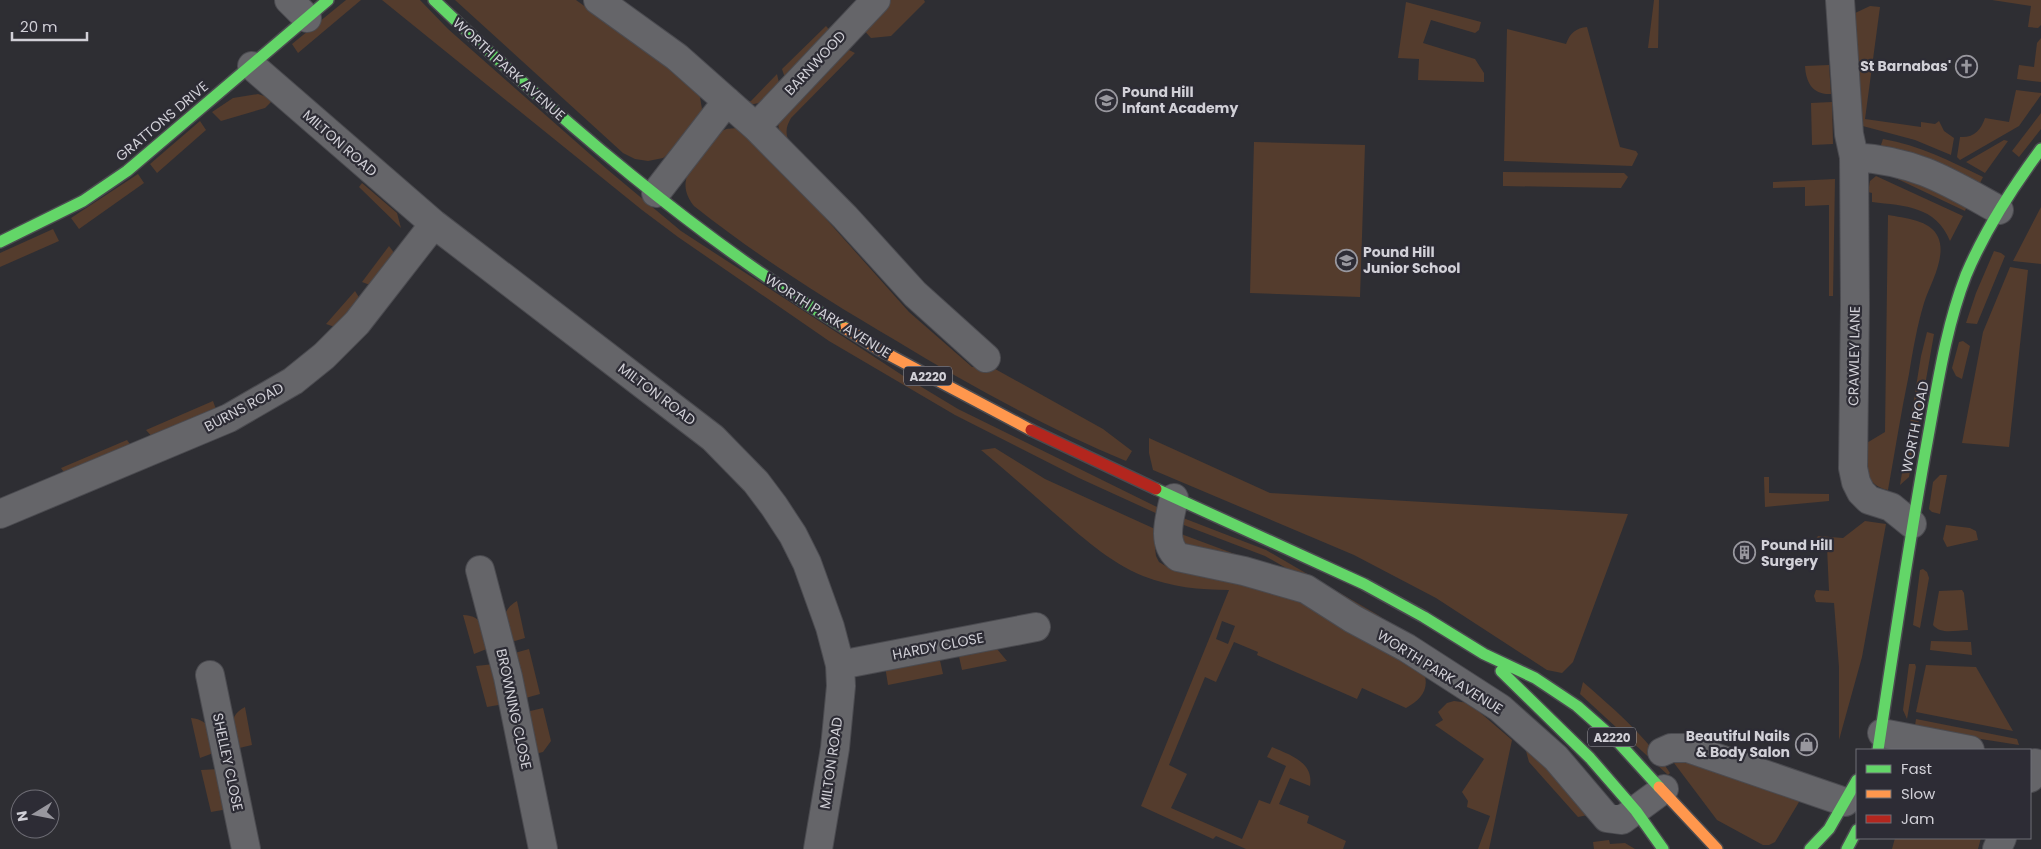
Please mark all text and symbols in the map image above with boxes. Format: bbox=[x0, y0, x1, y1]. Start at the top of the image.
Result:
scale bar bbox=[12, 10, 88, 42]
street label: WORTH PARK AVENUE bbox=[448, 13, 570, 125]
text: 20 m bbox=[20, 16, 58, 37]
street label: BARNWOOD bbox=[780, 26, 850, 100]
church icon: St Barnabas' bbox=[1955, 54, 1979, 78]
place label: St Barnabas' bbox=[1860, 56, 1951, 76]
street label: GRATTONS DRIVE bbox=[111, 76, 213, 166]
place label: Pound Hill Infant Academy bbox=[1122, 82, 1238, 118]
school or university icon: Pound Hill Infant Academy bbox=[1094, 88, 1118, 112]
street label: MILTON ROAD bbox=[299, 105, 382, 181]
place label: Pound Hill Junior School bbox=[1363, 242, 1460, 278]
school or university icon: Pound Hill Junior School bbox=[1335, 248, 1359, 272]
street label: WORTH PARK AVENUE bbox=[761, 269, 895, 363]
street label: CRAWLEY LANE bbox=[1843, 306, 1865, 406]
street label: MILTON ROAD bbox=[614, 358, 700, 430]
road number: A2220 bbox=[904, 366, 952, 386]
street label: BURNS ROAD bbox=[201, 378, 287, 436]
street label: WORTH ROAD bbox=[1896, 379, 1934, 475]
place label: Pound Hill Surgery bbox=[1761, 535, 1833, 571]
building icon: Pound Hill Surgery bbox=[1733, 541, 1757, 565]
street label: WORTH PARK AVENUE bbox=[1373, 625, 1507, 719]
street label: HARDY CLOSE bbox=[891, 627, 985, 665]
street label: BROWNING CLOSE bbox=[491, 647, 537, 771]
street label: SHELLEY CLOSE bbox=[208, 711, 248, 813]
street label: MILTON ROAD bbox=[815, 716, 847, 810]
place label: Beautiful Nails & Body Salon bbox=[1686, 726, 1790, 762]
road number: A2220 bbox=[1588, 728, 1636, 746]
shop icon: Beautiful Nails & Body Salon bbox=[1794, 732, 1818, 756]
legend bbox=[1856, 749, 2031, 839]
text: Fast bbox=[1901, 758, 1932, 779]
text: Slow bbox=[1901, 783, 1936, 804]
north arrow bbox=[10, 789, 60, 839]
text: Jam bbox=[1901, 808, 1935, 829]
text: N bbox=[11, 809, 33, 823]

